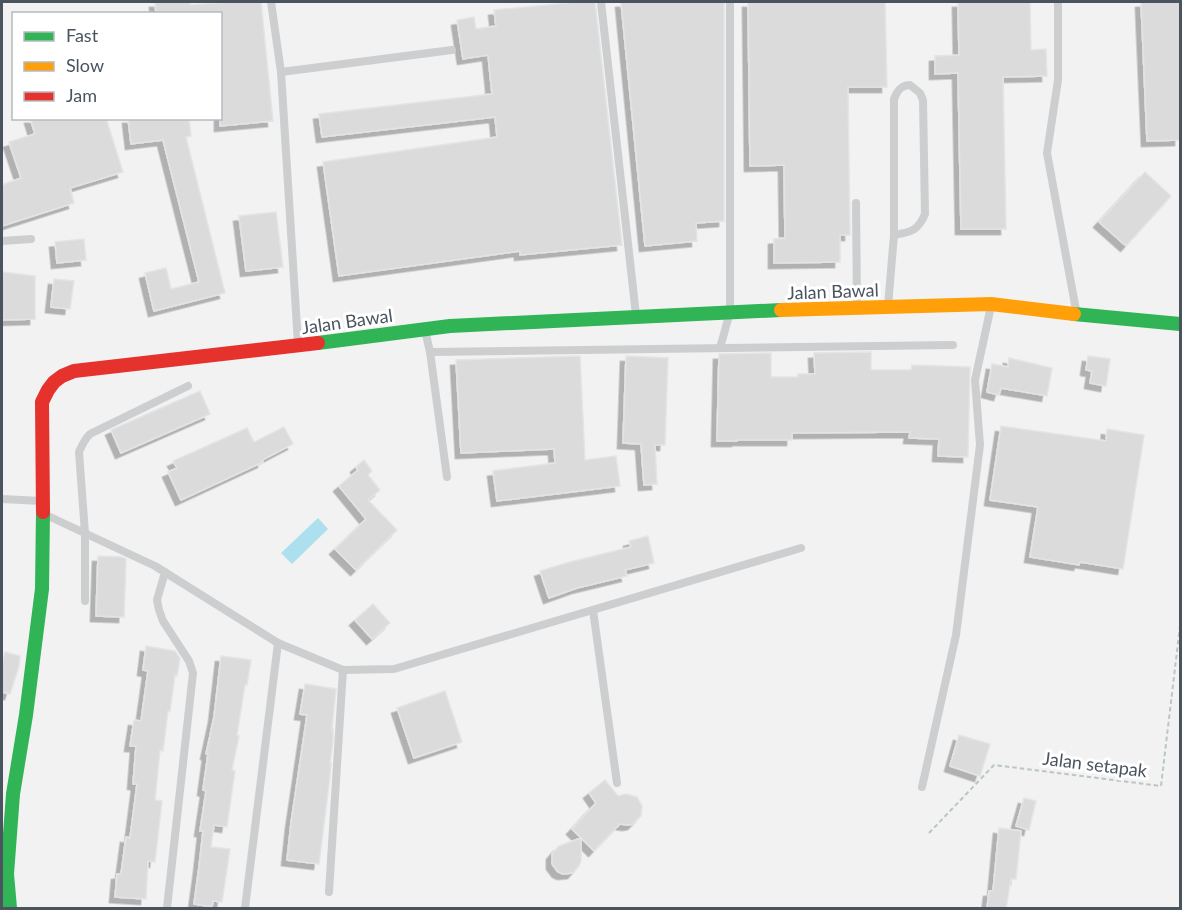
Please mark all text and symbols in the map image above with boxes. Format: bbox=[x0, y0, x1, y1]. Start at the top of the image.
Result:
legend bbox=[12, 12, 222, 120]
text: Fast bbox=[66, 24, 99, 46]
text: Slow bbox=[66, 54, 104, 76]
text: Jam bbox=[66, 84, 97, 106]
street label: Jalan Bawal bbox=[787, 278, 879, 304]
street label: Jalan Bawal bbox=[300, 304, 394, 338]
street label: Jalan setapak bbox=[1042, 747, 1149, 781]

